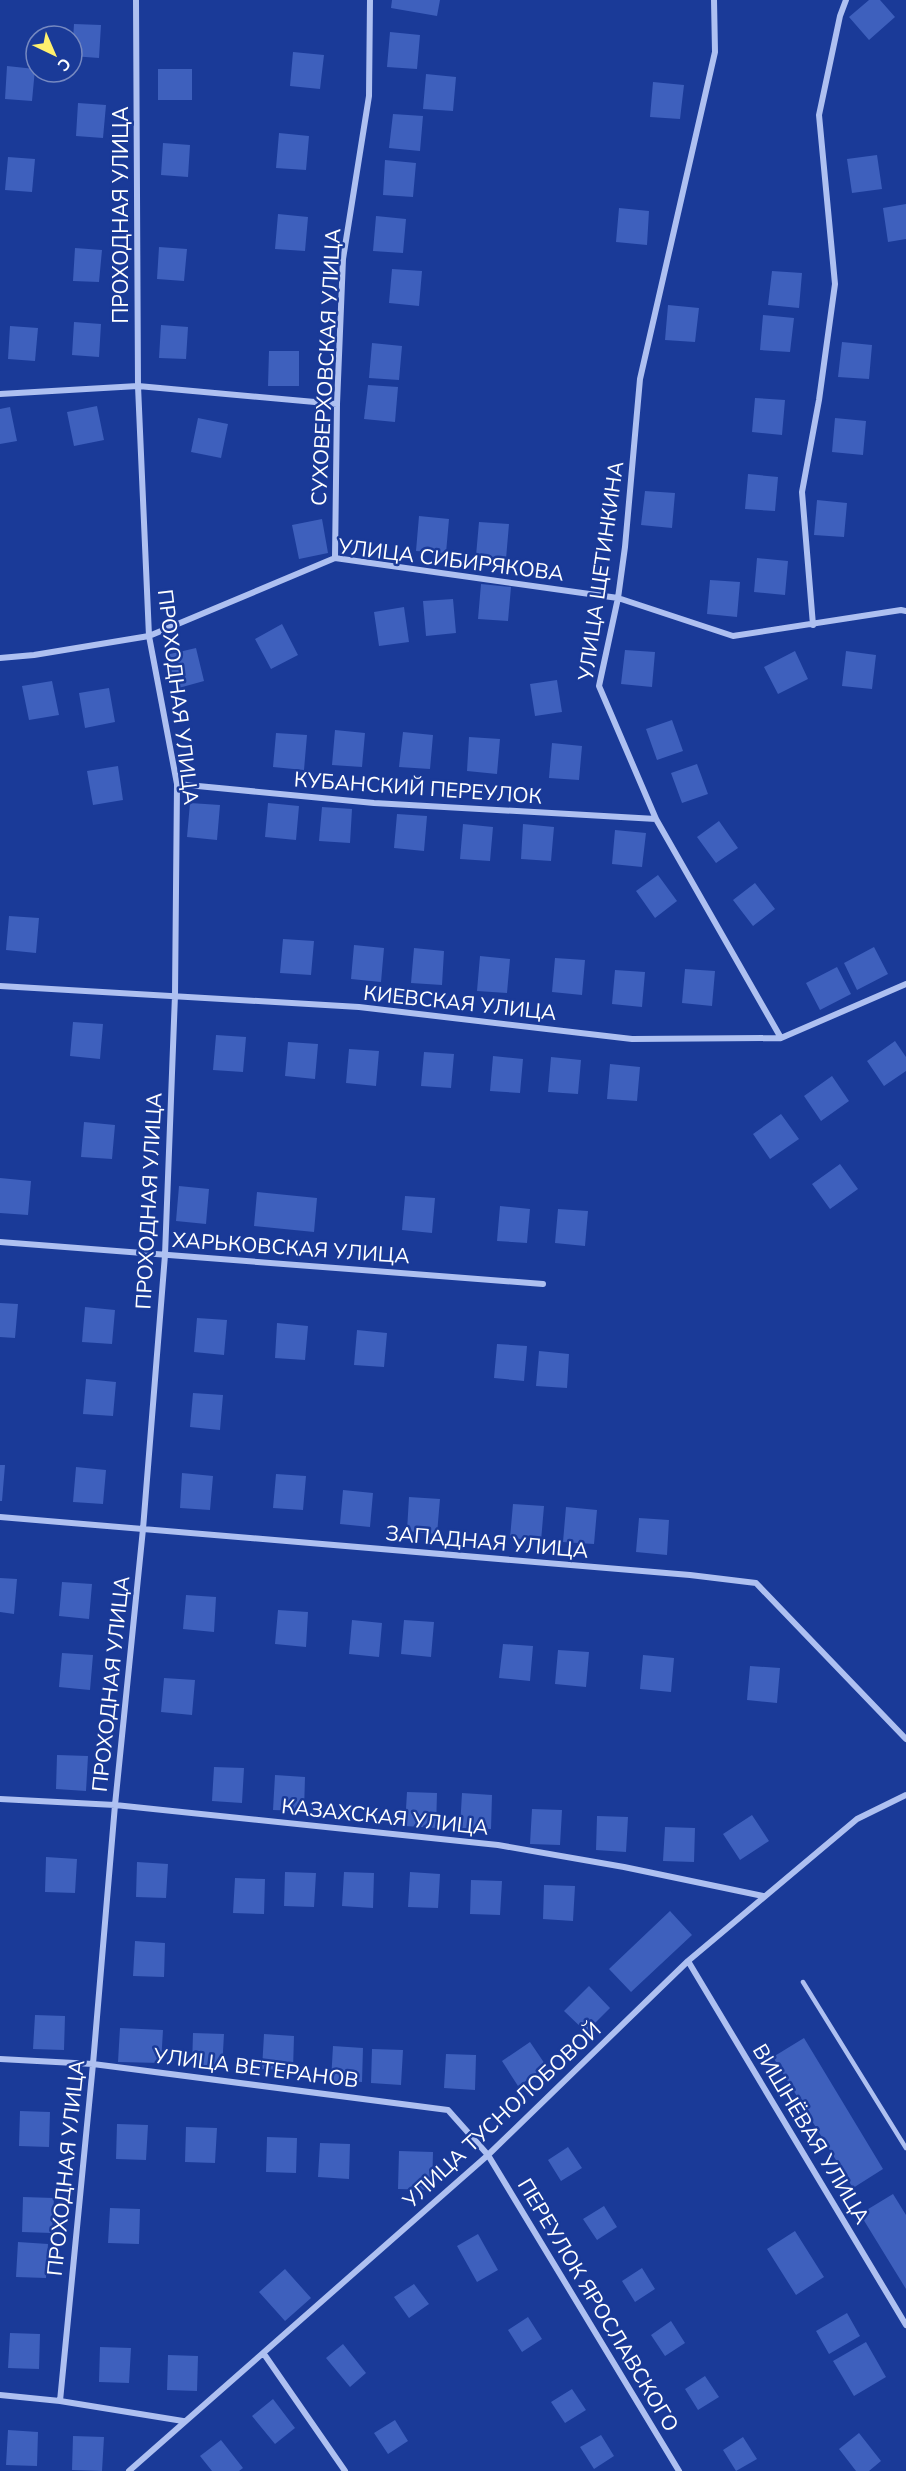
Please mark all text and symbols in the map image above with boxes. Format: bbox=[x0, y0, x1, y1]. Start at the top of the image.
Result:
north arrow bbox=[24, 24, 84, 84]
text: С bbox=[52, 52, 75, 76]
street label: ПРОХОДНАЯ УЛИЦА bbox=[107, 107, 135, 323]
street label: СУХОВЕРХОВСКАЯ УЛИЦА bbox=[305, 227, 347, 507]
street label: УЛИЦА ЩЕТИНКИНА bbox=[572, 460, 630, 683]
street label: УЛИЦА СИБИРЯКОВА bbox=[336, 532, 565, 588]
street label: ПРОХОДНАЯ УЛИЦА bbox=[151, 588, 205, 806]
street label: КУБАНСКИЙ ПЕРЕУЛОК bbox=[293, 765, 543, 811]
street label: КИЕВСКАЯ УЛИЦА bbox=[362, 979, 558, 1027]
street label: ПРОХОДНАЯ УЛИЦА bbox=[129, 1092, 169, 1310]
street label: ХАРЬКОВСКАЯ УЛИЦА bbox=[171, 1226, 411, 1270]
street label: ЗАПАДНАЯ УЛИЦА bbox=[384, 1519, 590, 1565]
street label: ПРОХОДНАЯ УЛИЦА bbox=[86, 1575, 136, 1793]
street label: КАЗАХСКАЯ УЛИЦА bbox=[280, 1792, 490, 1842]
street label: УЛИЦА ТУСНОЛОБОВОЙ bbox=[396, 2016, 607, 2215]
street label: ВИШНЁВАЯ УЛИЦА bbox=[746, 2039, 876, 2229]
street label: УЛИЦА ВЕТЕРАНОВ bbox=[151, 2041, 360, 2094]
street label: ПРОХОДНАЯ УЛИЦА bbox=[41, 2059, 91, 2277]
street label: ПЕРЕУЛОК ЯРОСЛАВСКОГО bbox=[511, 2173, 685, 2437]

